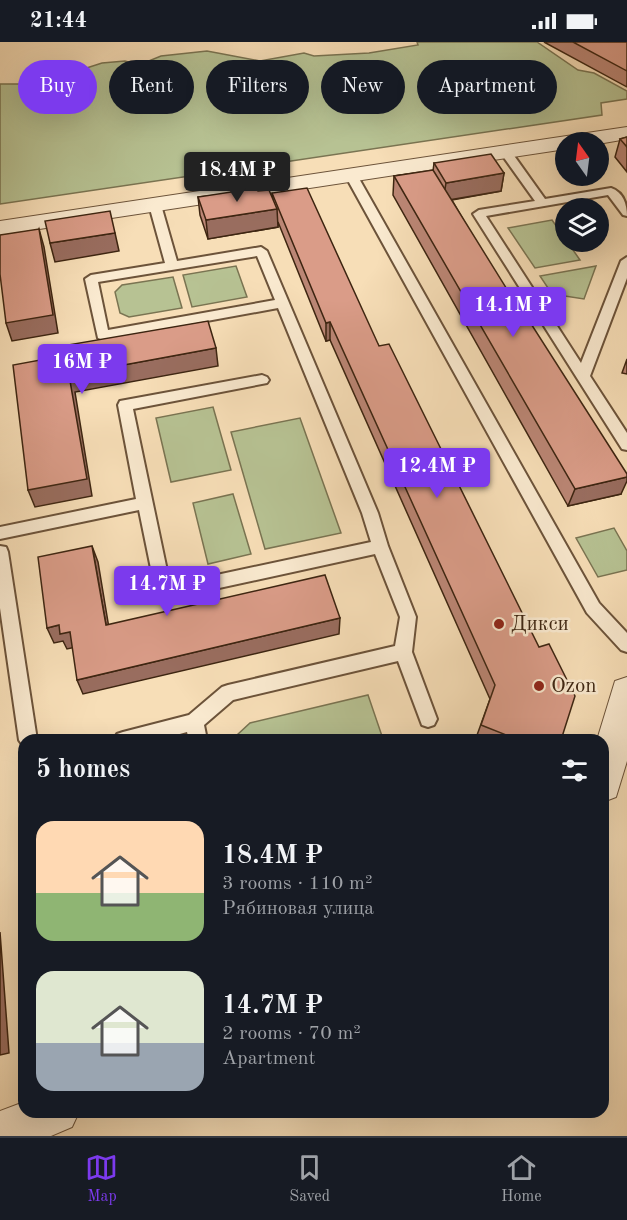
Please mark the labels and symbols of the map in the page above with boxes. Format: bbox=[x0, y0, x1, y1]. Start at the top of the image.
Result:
north arrow bbox=[555, 132, 609, 186]
pin: 18.4M ₽ bbox=[182, 152, 292, 203]
pin: 14.1M ₽ bbox=[458, 287, 568, 338]
pin: 16M ₽ bbox=[40, 344, 124, 395]
pin: 12.4M ₽ bbox=[382, 448, 492, 499]
pin: 14.7M ₽ bbox=[112, 566, 222, 617]
place label: Дикси bbox=[511, 614, 569, 635]
marker: Дикси bbox=[492, 617, 506, 631]
place label: Ozon bbox=[551, 676, 597, 697]
marker: Ozon bbox=[532, 679, 546, 693]

